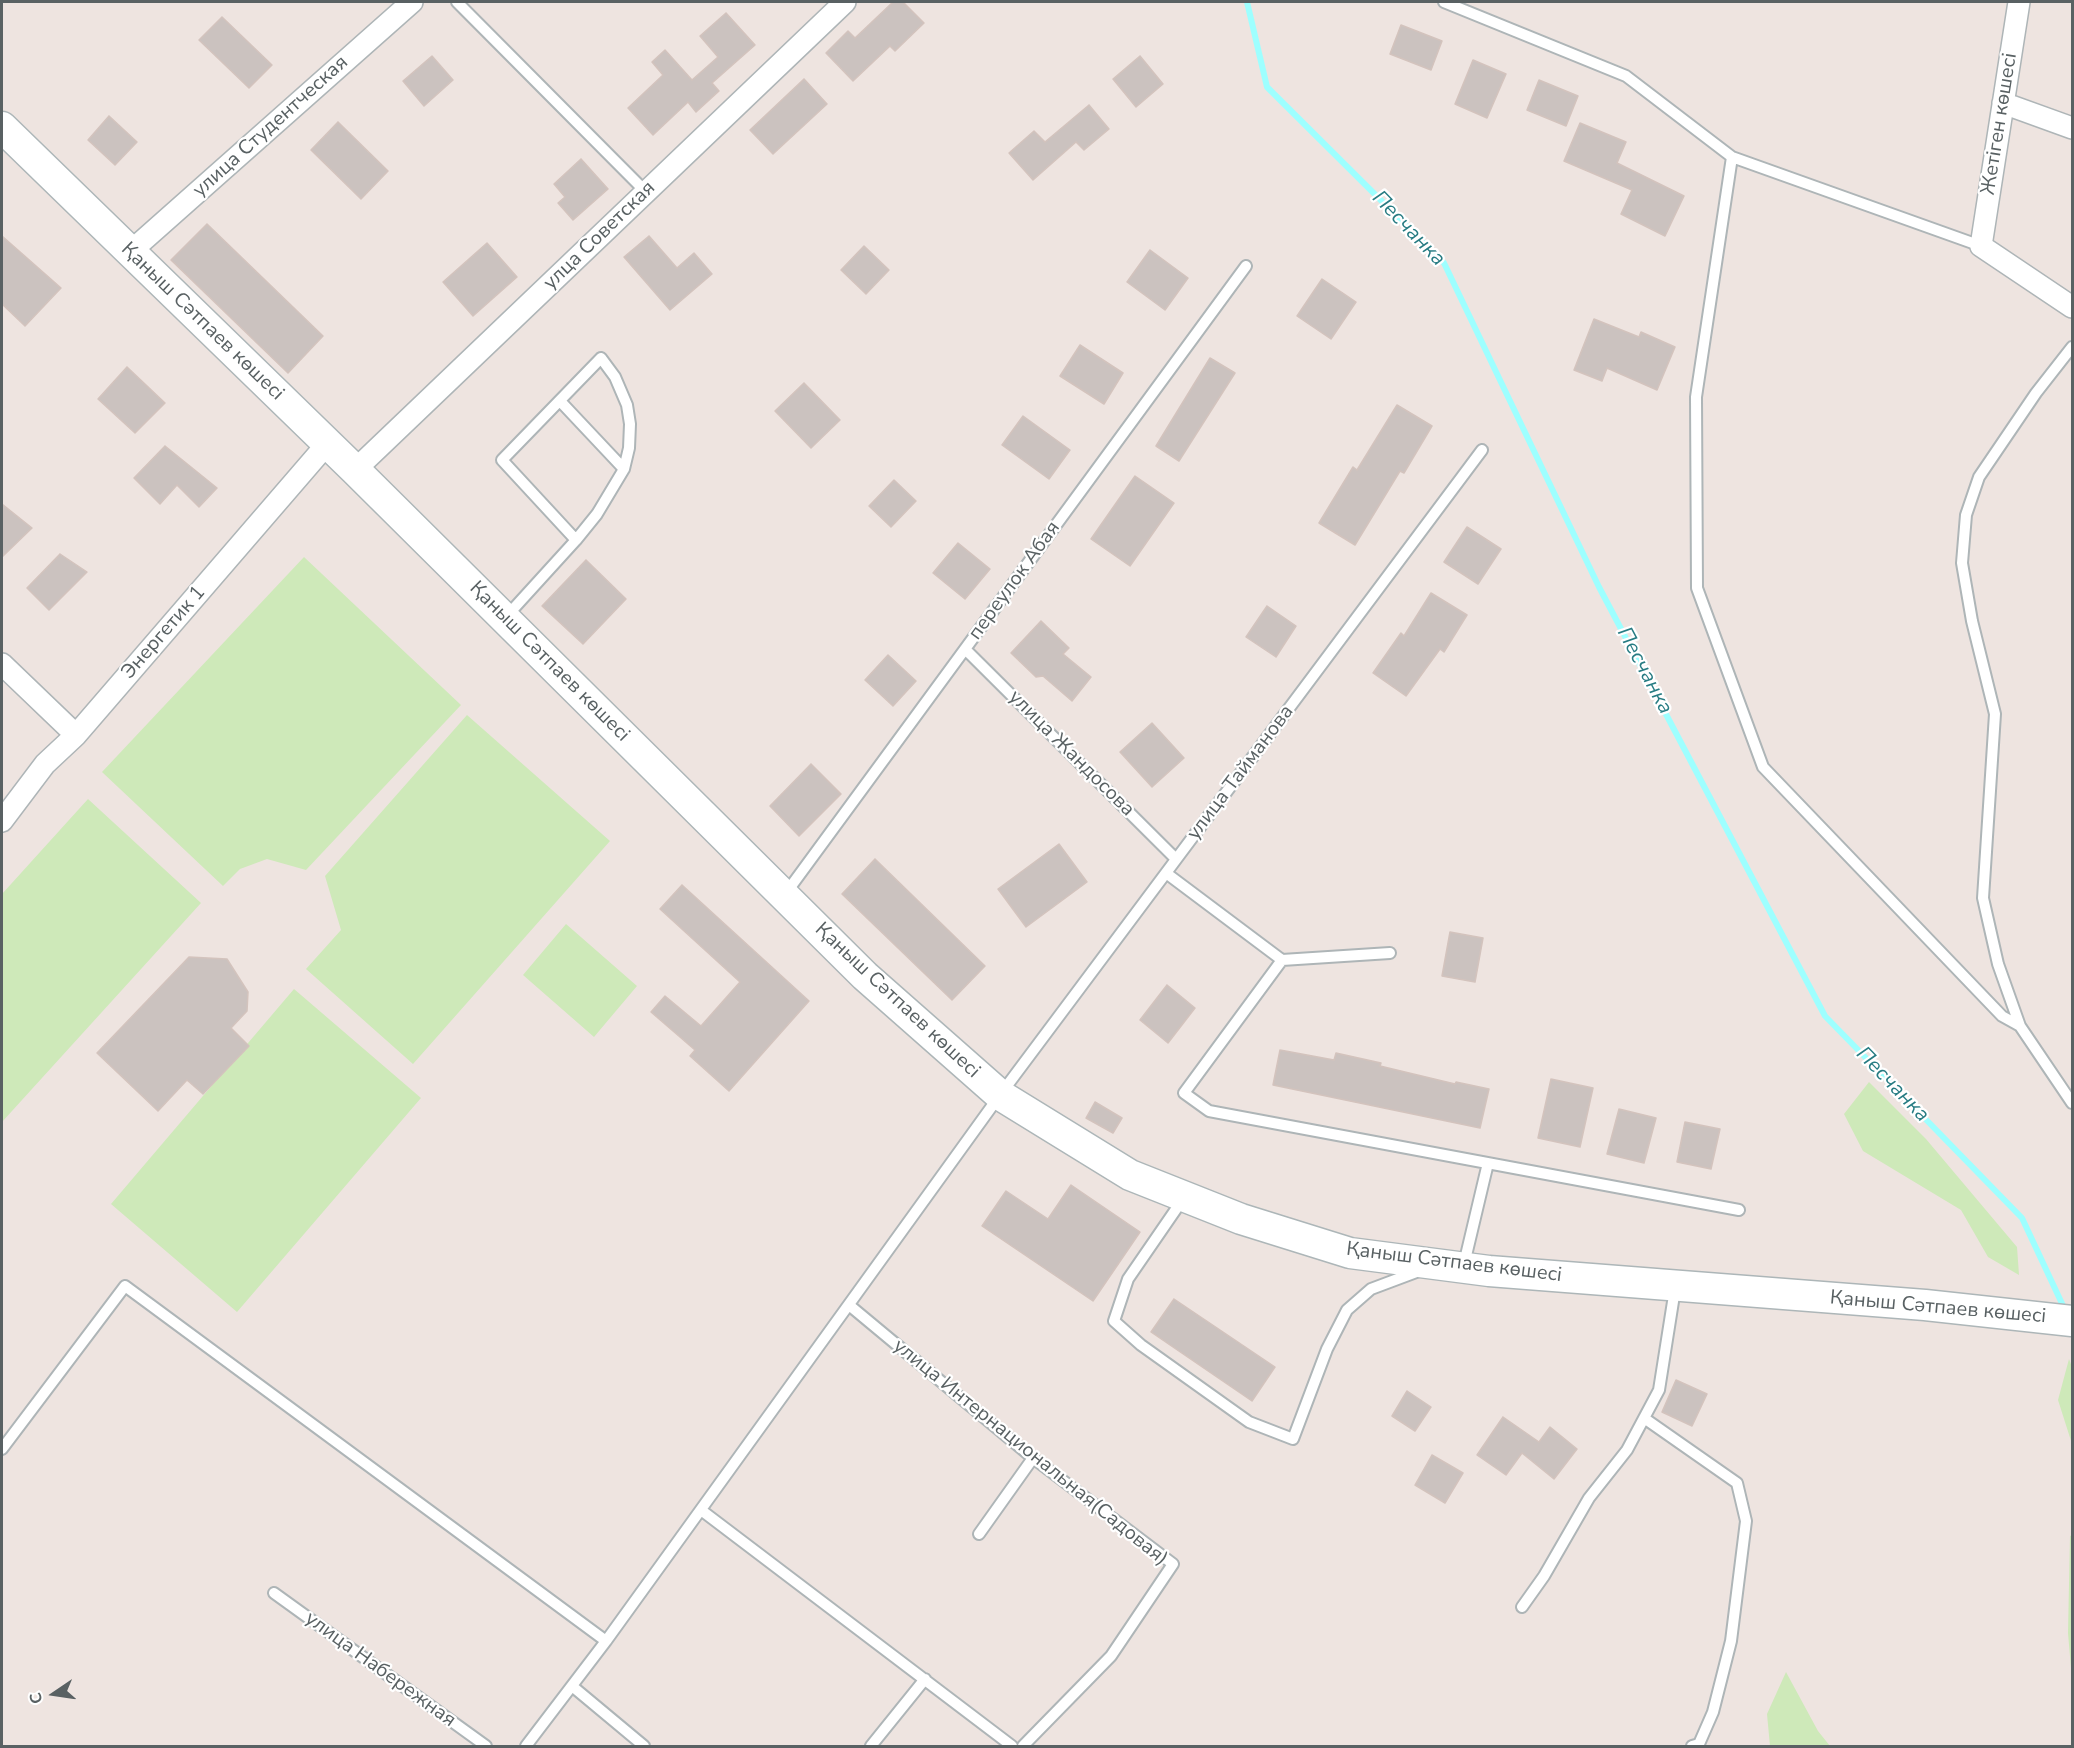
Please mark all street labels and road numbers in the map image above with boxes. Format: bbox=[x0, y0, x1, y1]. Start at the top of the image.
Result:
street label: улица Студентческая bbox=[189, 51, 353, 203]
street label: Жетіген көшесі bbox=[1977, 51, 2023, 197]
street label: улца Советская bbox=[539, 177, 661, 295]
street label: Қаныш Сәтпаев көшесі bbox=[116, 238, 288, 406]
street label: переулок Абая bbox=[964, 517, 1066, 645]
street label: Қаныш Сәтпаев көшесі bbox=[464, 577, 634, 747]
street label: Энергетик 1 bbox=[117, 581, 211, 685]
street label: улица Жандосова bbox=[1003, 686, 1139, 822]
street label: улица Тайманова bbox=[1182, 701, 1300, 845]
street label: Қаныш Сәтпаев көшесі bbox=[809, 918, 985, 1084]
street label: Қаныш Сәтпаев көшесі bbox=[1345, 1238, 1563, 1288]
street label: Қаныш Сәтпаев көшесі bbox=[1829, 1287, 2047, 1329]
street label: улица Интернациональная(Садовая) bbox=[888, 1335, 1172, 1571]
street label: улица Набережная bbox=[300, 1607, 460, 1733]

